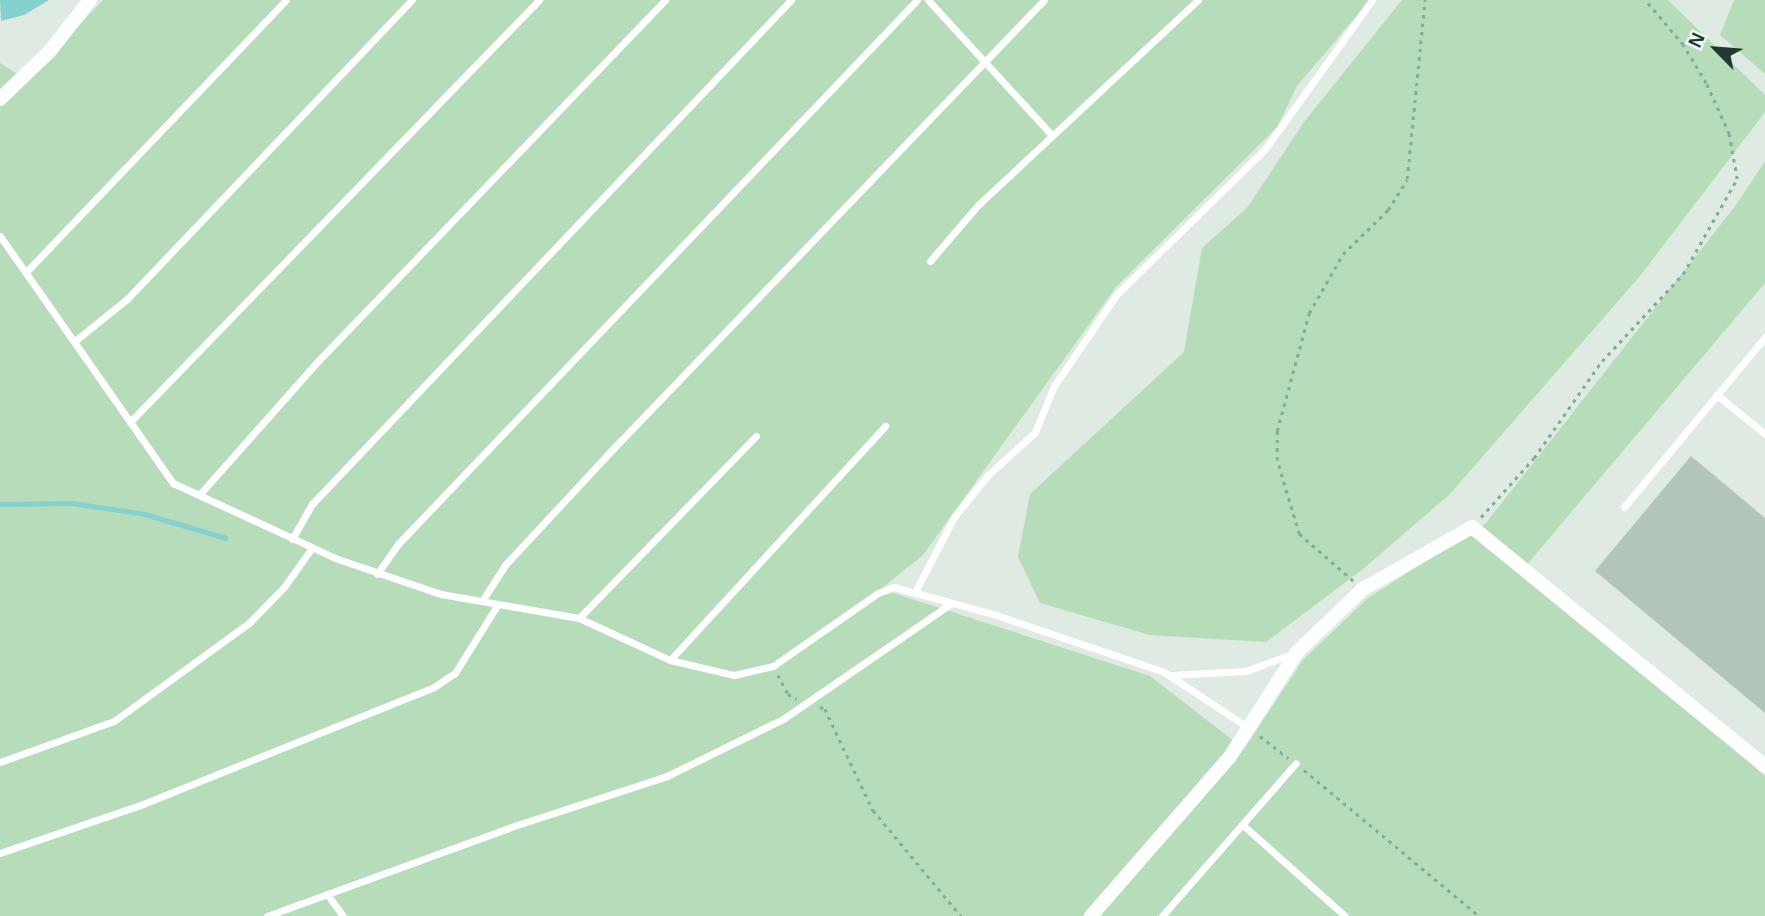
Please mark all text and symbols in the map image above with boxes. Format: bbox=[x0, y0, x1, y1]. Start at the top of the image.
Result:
north arrow bbox=[1681, 14, 1751, 84]
text: N bbox=[1684, 29, 1709, 51]

